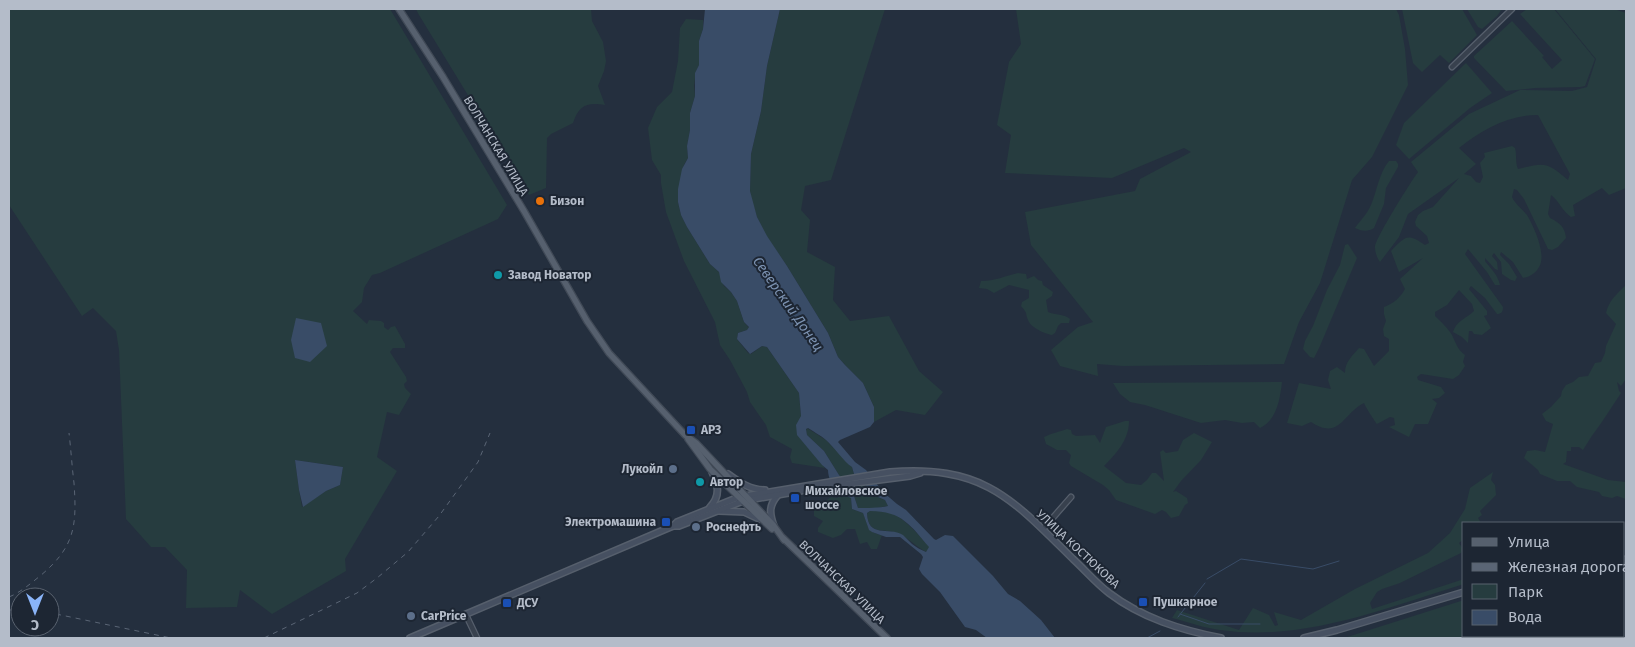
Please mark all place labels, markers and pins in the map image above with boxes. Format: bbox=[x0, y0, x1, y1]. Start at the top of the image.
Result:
place label: Бизон bbox=[550, 194, 584, 208]
marker: Бизон bbox=[534, 195, 546, 207]
place label: Завод Новатор bbox=[507, 268, 592, 282]
marker: Завод Новатор bbox=[492, 269, 504, 281]
place label: АРЗ bbox=[700, 423, 722, 437]
marker: АРЗ bbox=[685, 424, 697, 436]
place label: Лукойл bbox=[622, 462, 663, 476]
marker: Лукойл bbox=[667, 463, 679, 475]
place label: Автор bbox=[709, 475, 743, 489]
marker: Автор bbox=[694, 476, 706, 488]
place label: Михайловское шоссе bbox=[805, 484, 888, 512]
marker: Михайловское шоссе bbox=[789, 492, 801, 504]
place label: Электромашина bbox=[565, 515, 656, 529]
marker: Электромашина bbox=[660, 516, 672, 528]
place label: Роснефть bbox=[706, 520, 762, 534]
marker: Роснефть bbox=[690, 521, 702, 533]
place label: Пушкарное bbox=[1153, 595, 1218, 609]
place label: ДСУ bbox=[516, 596, 539, 610]
marker: Пушкарное bbox=[1137, 596, 1149, 608]
marker: ДСУ bbox=[501, 597, 513, 609]
place label: CarPrice bbox=[421, 609, 467, 623]
marker: CarPrice bbox=[405, 610, 417, 622]

